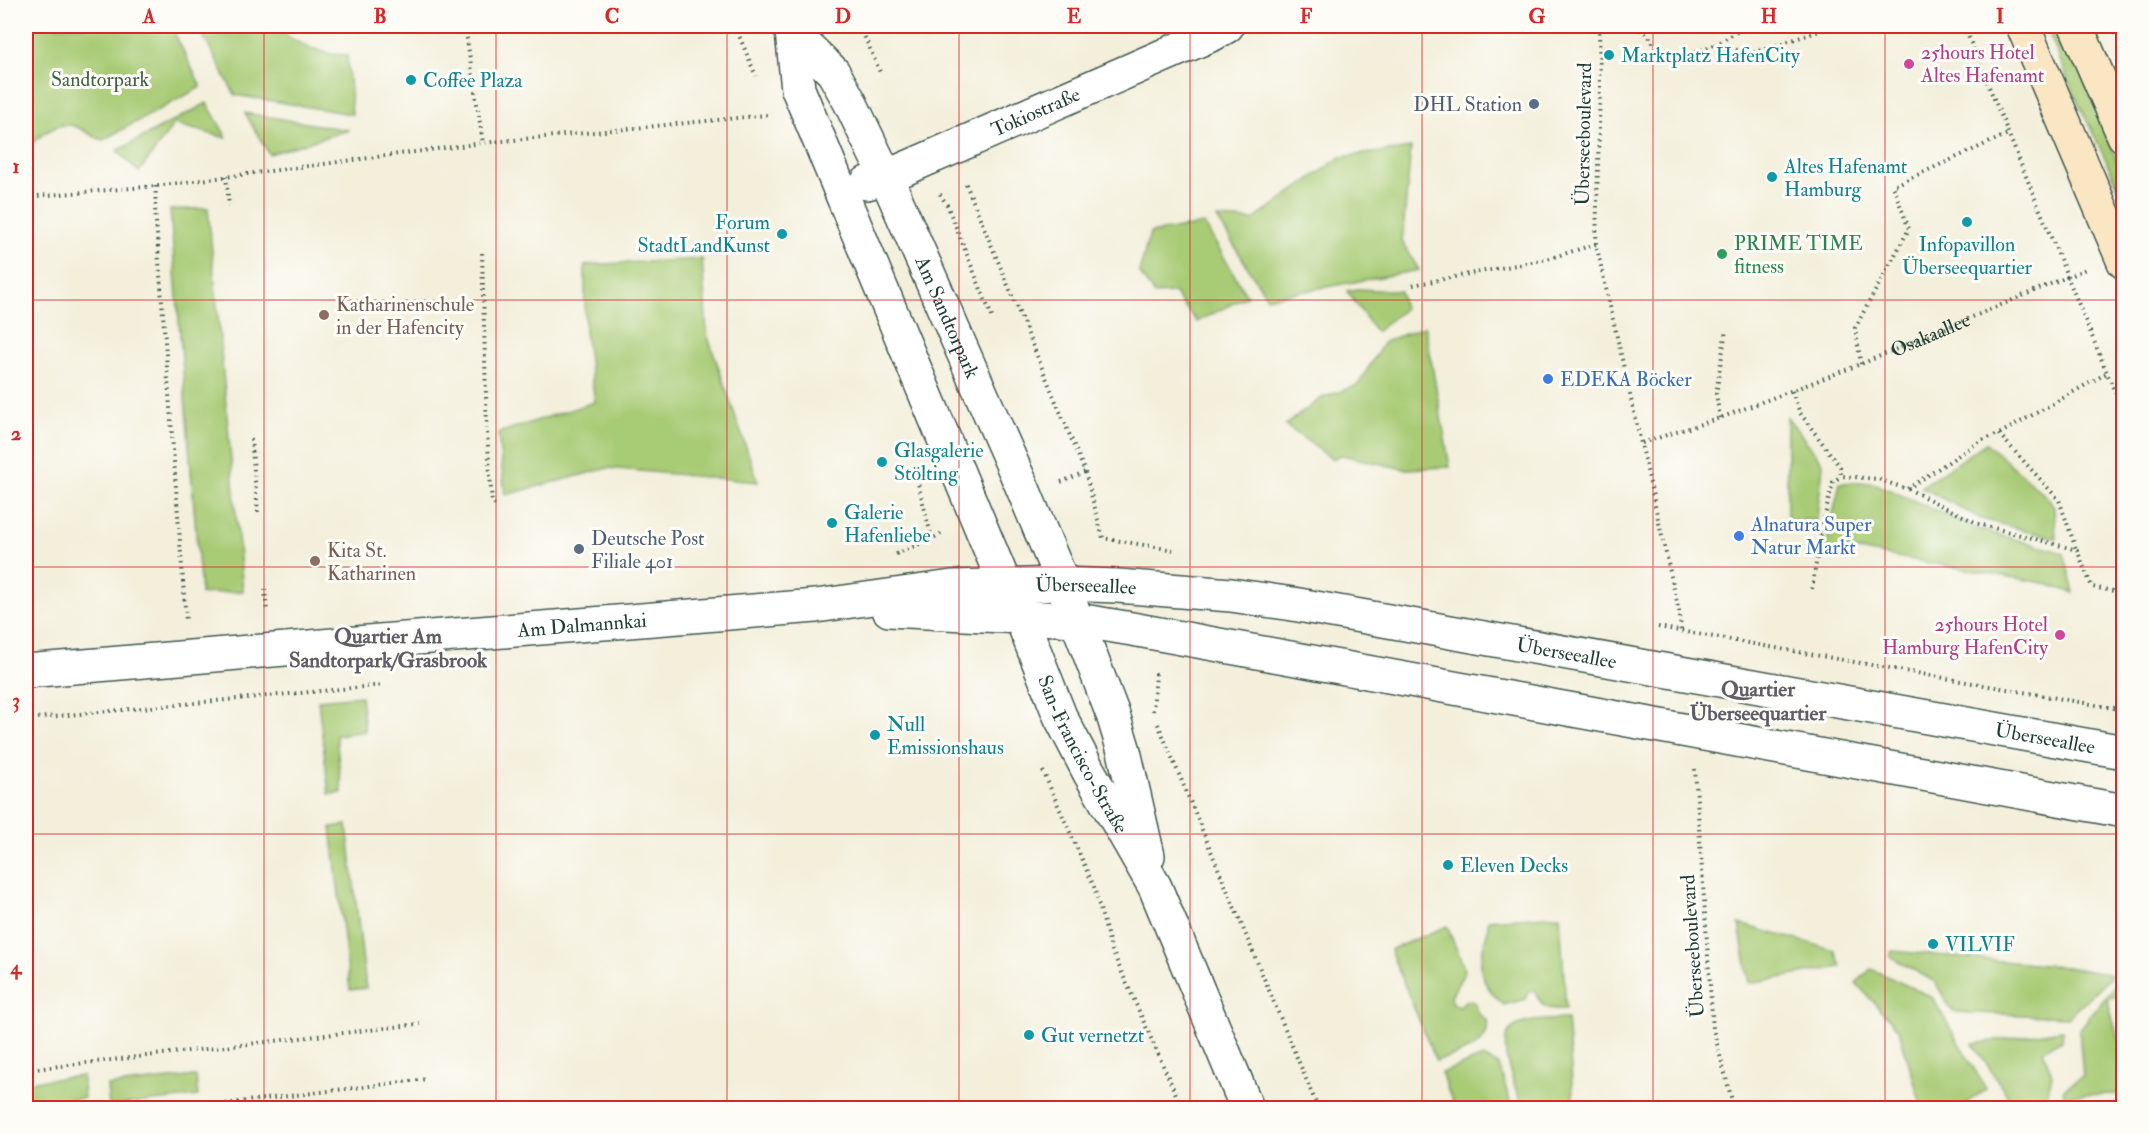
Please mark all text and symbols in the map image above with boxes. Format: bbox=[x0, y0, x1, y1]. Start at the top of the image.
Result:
text: A bbox=[142, 4, 156, 29]
text: B bbox=[373, 4, 387, 29]
text: C bbox=[605, 4, 619, 29]
text: D bbox=[835, 4, 851, 29]
text: E bbox=[1067, 4, 1082, 29]
text: F bbox=[1300, 4, 1313, 29]
text: G bbox=[1529, 4, 1546, 29]
text: H bbox=[1761, 4, 1777, 29]
text: I bbox=[1996, 4, 2004, 29]
place label: 25hours Hotel Altes Hafenamt bbox=[1920, 40, 2045, 88]
place label: Marktplatz HafenCity bbox=[1621, 43, 1801, 69]
marker: Marktplatz HafenCity bbox=[1602, 48, 1616, 62]
marker: 25hours Hotel Altes Hafenamt bbox=[1902, 57, 1916, 71]
street label: Überseeboulevard bbox=[1570, 62, 1597, 206]
park label: Sandtorpark bbox=[51, 67, 149, 93]
place label: Coffee Plaza bbox=[423, 68, 523, 93]
marker: Coffee Plaza bbox=[404, 73, 418, 87]
street label: Tokiostraße bbox=[987, 82, 1084, 142]
place label: DHL Station bbox=[1413, 92, 1522, 117]
marker: DHL Station bbox=[1527, 97, 1541, 111]
text: 1 bbox=[12, 154, 20, 179]
place label: Altes Hafenamt Hamburg bbox=[1783, 154, 1908, 202]
marker: Altes Hafenamt Hamburg bbox=[1765, 170, 1779, 184]
place label: Forum StadtLandKunst bbox=[637, 210, 771, 258]
marker: Infopavillon Überseequartier bbox=[1960, 215, 1974, 229]
marker: Forum StadtLandKunst bbox=[775, 227, 789, 241]
place label: PRIME TIME fitness bbox=[1734, 231, 1863, 279]
place label: Infopavillon Überseequartier bbox=[1902, 232, 2033, 280]
marker: PRIME TIME fitness bbox=[1715, 247, 1729, 261]
street label: Am Sandtorpark bbox=[909, 252, 985, 383]
place label: Katharinenschule in der Hafencity bbox=[336, 292, 474, 340]
street label: Osakaallee bbox=[1887, 307, 1974, 363]
marker: Katharinenschule in der Hafencity bbox=[317, 308, 331, 322]
place label: EDEKA Böcker bbox=[1560, 367, 1692, 392]
marker: EDEKA Böcker bbox=[1541, 372, 1555, 386]
text: 2 bbox=[11, 421, 21, 446]
place label: Glasgalerie Stölting bbox=[894, 438, 984, 486]
marker: Glasgalerie Stölting bbox=[875, 455, 889, 469]
place label: Galerie Hafenliebe bbox=[844, 500, 931, 548]
place label: Alnatura Super Natur Markt bbox=[1750, 512, 1872, 560]
marker: Galerie Hafenliebe bbox=[825, 516, 839, 530]
place label: Deutsche Post Filiale 401 bbox=[591, 526, 705, 574]
marker: Alnatura Super Natur Markt bbox=[1732, 529, 1746, 543]
place label: Kita St. Katharinen bbox=[327, 538, 416, 586]
marker: Deutsche Post Filiale 401 bbox=[572, 542, 586, 556]
marker: Kita St. Katharinen bbox=[308, 554, 322, 568]
street label: Überseeallee bbox=[1035, 572, 1137, 600]
street label: Am Dalmannkai bbox=[516, 608, 648, 643]
place label: 25hours Hotel Hamburg HafenCity bbox=[1882, 612, 2049, 660]
district label: Quartier Am Sandtorpark/Grasbrook bbox=[289, 623, 488, 674]
marker: 25hours Hotel Hamburg HafenCity bbox=[2053, 628, 2067, 642]
street label: Überseeallee bbox=[1515, 632, 1619, 674]
street label: San-Francisco-Straße bbox=[1032, 671, 1134, 838]
district label: Quartier Überseequartier bbox=[1690, 676, 1827, 727]
text: 3 bbox=[12, 688, 20, 713]
place label: Null Emissionshaus bbox=[887, 712, 1004, 760]
street label: Überseeallee bbox=[1993, 717, 2097, 760]
marker: Null Emissionshaus bbox=[868, 728, 882, 742]
place label: Eleven Decks bbox=[1460, 853, 1568, 878]
marker: Eleven Decks bbox=[1441, 858, 1455, 872]
street label: Überseeboulevard bbox=[1675, 874, 1710, 1018]
place label: VILVIF bbox=[1945, 932, 2015, 957]
marker: VILVIF bbox=[1926, 937, 1940, 951]
text: 4 bbox=[10, 955, 23, 980]
place label: Gut vernetzt bbox=[1041, 1023, 1145, 1048]
marker: Gut vernetzt bbox=[1022, 1028, 1036, 1042]

